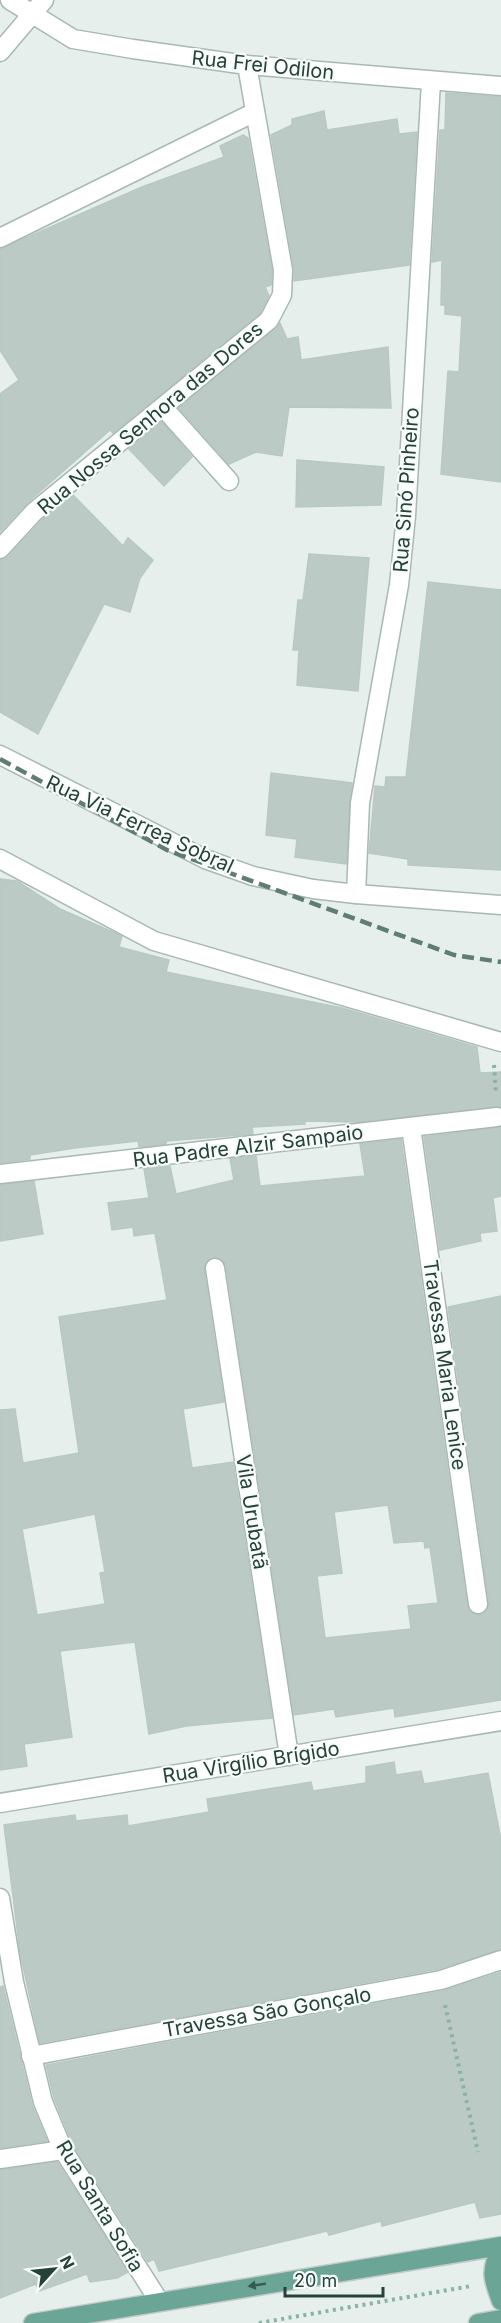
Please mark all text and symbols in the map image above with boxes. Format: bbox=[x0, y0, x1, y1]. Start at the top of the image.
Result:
street label: Rua Frei Odilon bbox=[191, 46, 335, 84]
street label: Rua Nossa Senhora das Dores bbox=[33, 317, 267, 519]
street label: Rua Sinó Pinheiro bbox=[388, 407, 424, 573]
street label: Rua Via Ferrea Sobral bbox=[42, 770, 238, 878]
street label: Rua Padre Alzir Sampaio bbox=[131, 1120, 365, 1172]
street label: Travessa Maria Lenice bbox=[418, 1258, 472, 1472]
street label: Vila Urubatã bbox=[231, 1453, 273, 1571]
street label: Rua Virgílio Brígido bbox=[161, 1736, 341, 1788]
street label: Travessa São Gonçalo bbox=[161, 1982, 373, 2042]
street label: Rua Santa Sofia bbox=[51, 2136, 149, 2276]
north arrow bbox=[24, 2239, 84, 2299]
text: N bbox=[56, 2252, 79, 2272]
scale bar bbox=[285, 2260, 382, 2298]
text: 20 m bbox=[294, 2270, 337, 2291]
one-way arrow bbox=[247, 2281, 266, 2290]

